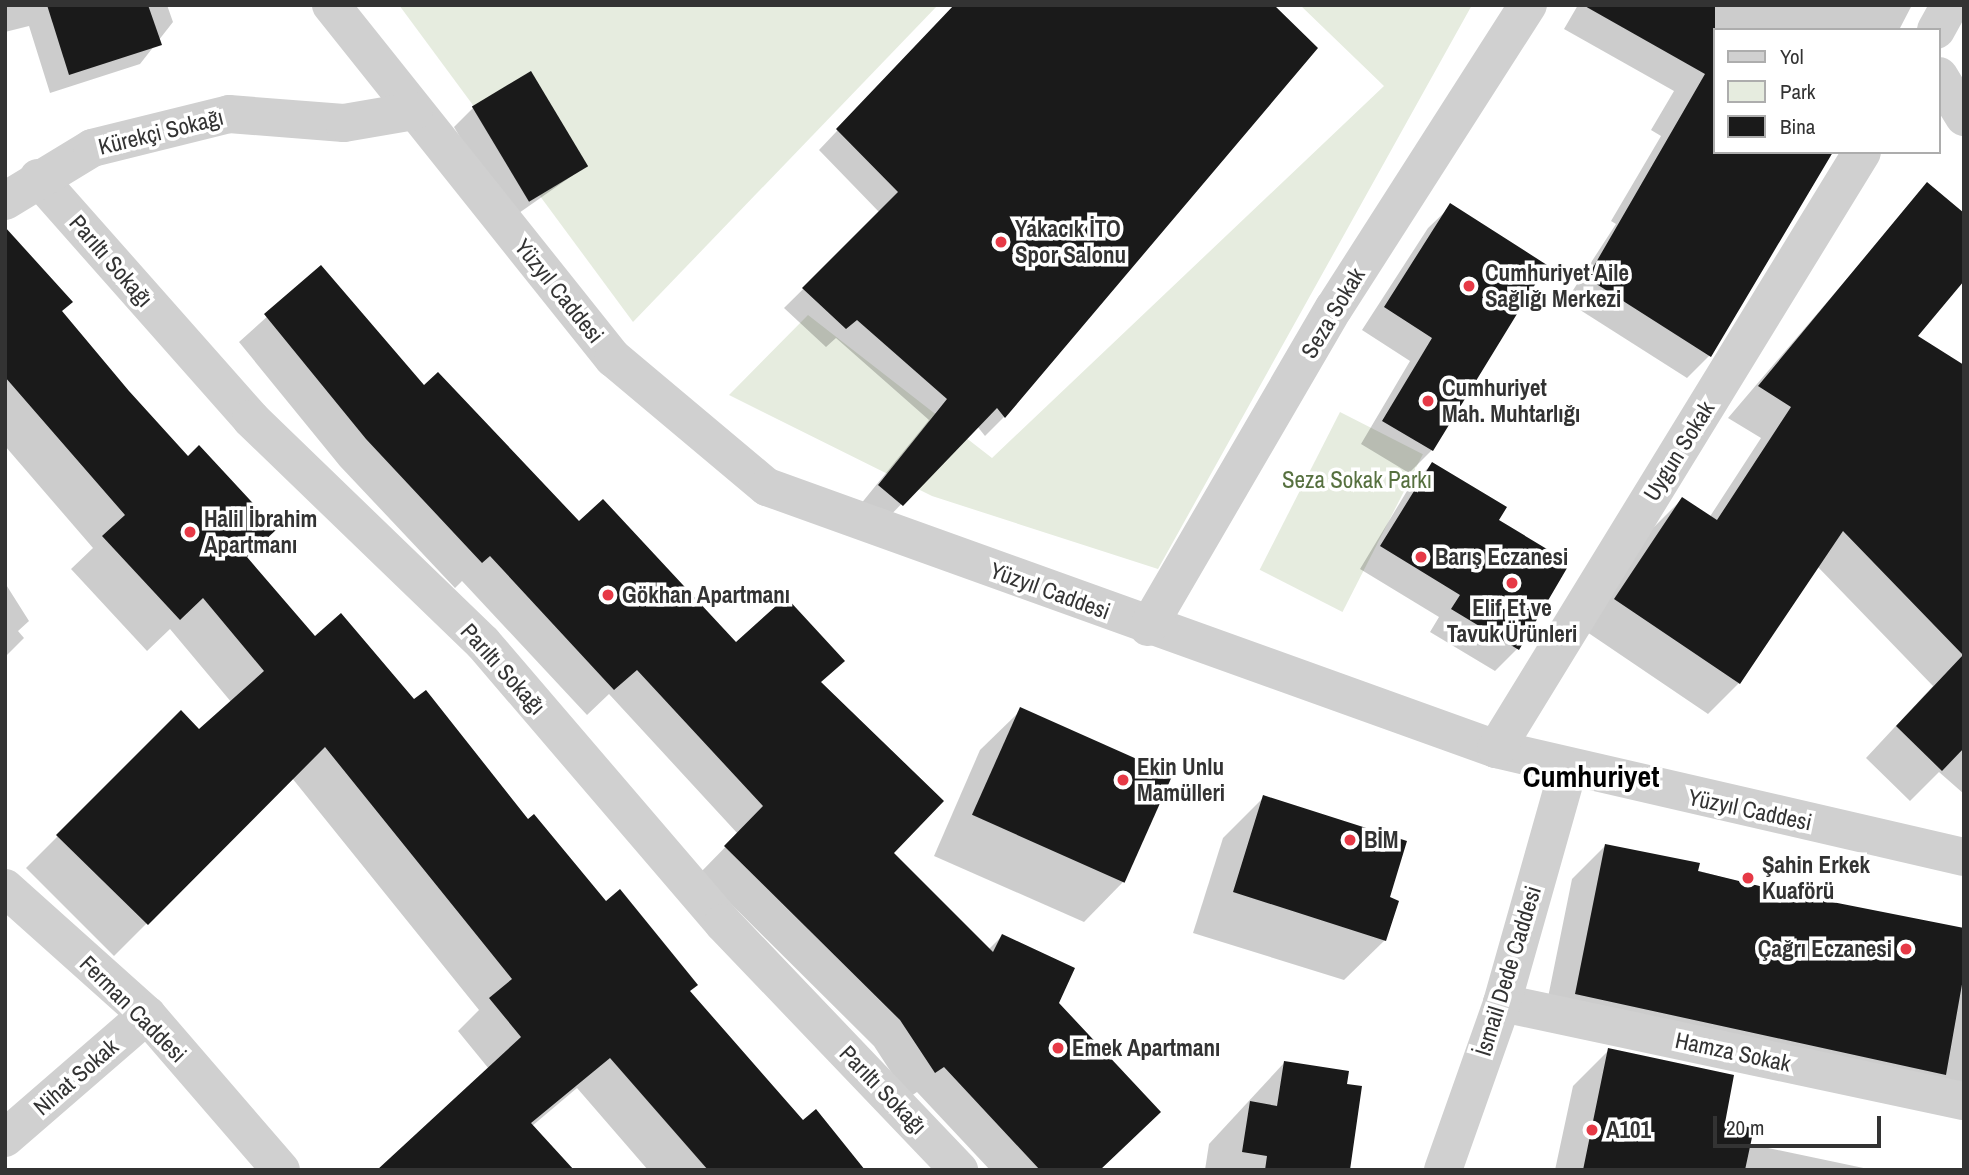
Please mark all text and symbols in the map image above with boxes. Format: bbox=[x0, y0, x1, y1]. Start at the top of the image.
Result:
legend bbox=[1714, 28, 1941, 154]
text: Yol bbox=[1780, 42, 1804, 71]
text: Park bbox=[1780, 77, 1815, 106]
street label: Kürekçi Sokağı bbox=[96, 103, 226, 161]
text: Bina bbox=[1780, 112, 1815, 141]
street label: Parıltı Sokağı bbox=[63, 209, 159, 313]
place label: Yakacık İTO Spor Salonu bbox=[1015, 215, 1126, 269]
street label: Yüzyıl Caddesi bbox=[509, 233, 609, 349]
marker: Yakacık İTO Spor Salonu bbox=[993, 234, 1009, 250]
place label: Cumhuriyet Aile Sağlığı Merkezi bbox=[1485, 259, 1630, 313]
street label: Seza Sokak bbox=[1295, 263, 1371, 363]
marker: Cumhuriyet Aile Sağlığı Merkezi bbox=[1459, 276, 1479, 296]
place label: Cumhuriyet Mah. Muhtarlığı bbox=[1442, 374, 1580, 428]
marker: Cumhuriyet Mah. Muhtarlığı bbox=[1420, 393, 1436, 409]
street label: Uygun Sokak bbox=[1638, 396, 1720, 506]
park label: Seza Sokak Parkı bbox=[1282, 466, 1432, 494]
place label: Halil İbrahim Apartmanı bbox=[204, 505, 317, 559]
marker: Halil İbrahim Apartmanı bbox=[182, 524, 198, 540]
place label: Barış Eczanesi bbox=[1435, 543, 1568, 571]
marker: Barış Eczanesi bbox=[1413, 549, 1429, 565]
street label: Yüzyıl Caddesi bbox=[986, 557, 1114, 625]
marker: Elif Et ve Tavuk Ürünleri bbox=[1504, 575, 1520, 591]
place label: Gökhan Apartmanı bbox=[622, 581, 791, 609]
marker: Gökhan Apartmanı bbox=[600, 587, 616, 603]
place label: Elif Et ve Tavuk Ürünleri bbox=[1447, 594, 1577, 648]
street label: Parıltı Sokağı bbox=[455, 618, 551, 720]
place label: Ekin Unlu Mamülleri bbox=[1137, 753, 1225, 807]
district label: Cumhuriyet bbox=[1523, 758, 1659, 794]
marker: Ekin Unlu Mamülleri bbox=[1115, 772, 1131, 788]
street label: Yüzyıl Caddesi bbox=[1686, 783, 1814, 837]
place label: BİM bbox=[1364, 826, 1399, 854]
marker: BİM bbox=[1342, 832, 1358, 848]
place label: Şahin Erkek Kuaförü bbox=[1762, 851, 1870, 905]
marker: Şahin Erkek Kuaförü bbox=[1740, 870, 1756, 886]
street label: İsmail Dede Caddesi bbox=[1469, 883, 1547, 1059]
place label: Çağrı Eczanesi bbox=[1758, 935, 1892, 963]
marker: Çağrı Eczanesi bbox=[1898, 941, 1914, 957]
street label: Ferman Caddesi bbox=[74, 950, 192, 1068]
street label: Hamza Sokak bbox=[1673, 1026, 1793, 1078]
street label: Nihat Sokak bbox=[28, 1033, 124, 1121]
place label: Emek Apartmanı bbox=[1072, 1034, 1221, 1062]
street label: Parıltı Sokağı bbox=[834, 1040, 932, 1140]
marker: Emek Apartmanı bbox=[1050, 1040, 1066, 1056]
scale bar bbox=[1717, 1102, 1885, 1146]
text: 20 m bbox=[1726, 1113, 1764, 1142]
place label: A101 bbox=[1606, 1116, 1651, 1144]
marker: A101 bbox=[1584, 1122, 1600, 1138]

